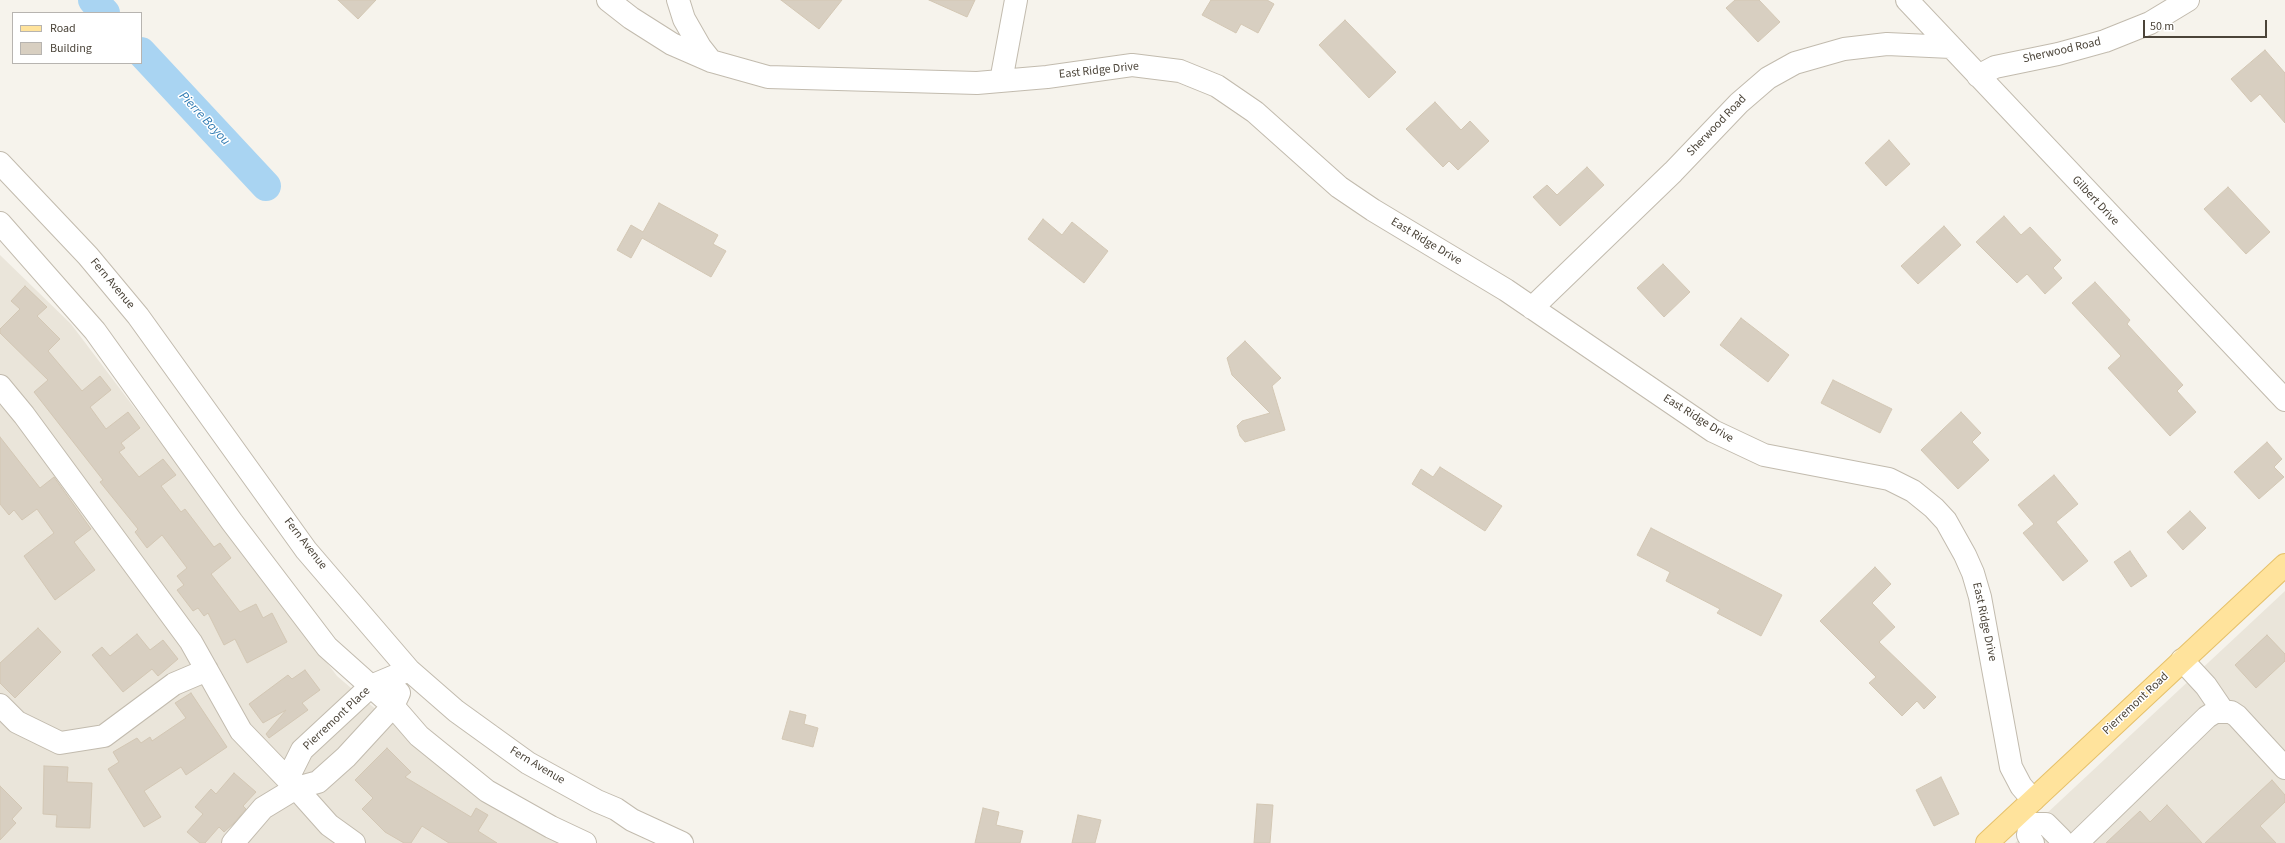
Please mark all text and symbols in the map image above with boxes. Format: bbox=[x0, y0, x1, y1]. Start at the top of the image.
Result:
legend bbox=[12, 12, 142, 64]
scale bar bbox=[2145, 12, 2269, 38]
text: 50 m bbox=[2150, 18, 2174, 35]
text: Road bbox=[50, 20, 76, 37]
street label: Sherwood Road bbox=[2022, 35, 2102, 67]
text: Building bbox=[50, 40, 92, 57]
street label: East Ridge Drive bbox=[1058, 60, 1140, 82]
water label: Pierre Bayou bbox=[175, 89, 233, 149]
street label: Sherwood Road bbox=[1684, 92, 1750, 160]
street label: Gilbert Drive bbox=[2068, 173, 2122, 229]
street label: East Ridge Drive bbox=[1388, 215, 1464, 269]
street label: Fern Avenue bbox=[87, 256, 137, 312]
street label: East Ridge Drive bbox=[1660, 392, 1736, 446]
street label: Fern Avenue bbox=[280, 515, 330, 573]
street label: East Ridge Drive bbox=[1969, 581, 1999, 663]
street label: Pierremont Road bbox=[2100, 670, 2172, 738]
street label: Pierremont Place bbox=[300, 684, 374, 754]
street label: Fern Avenue bbox=[507, 744, 567, 788]

